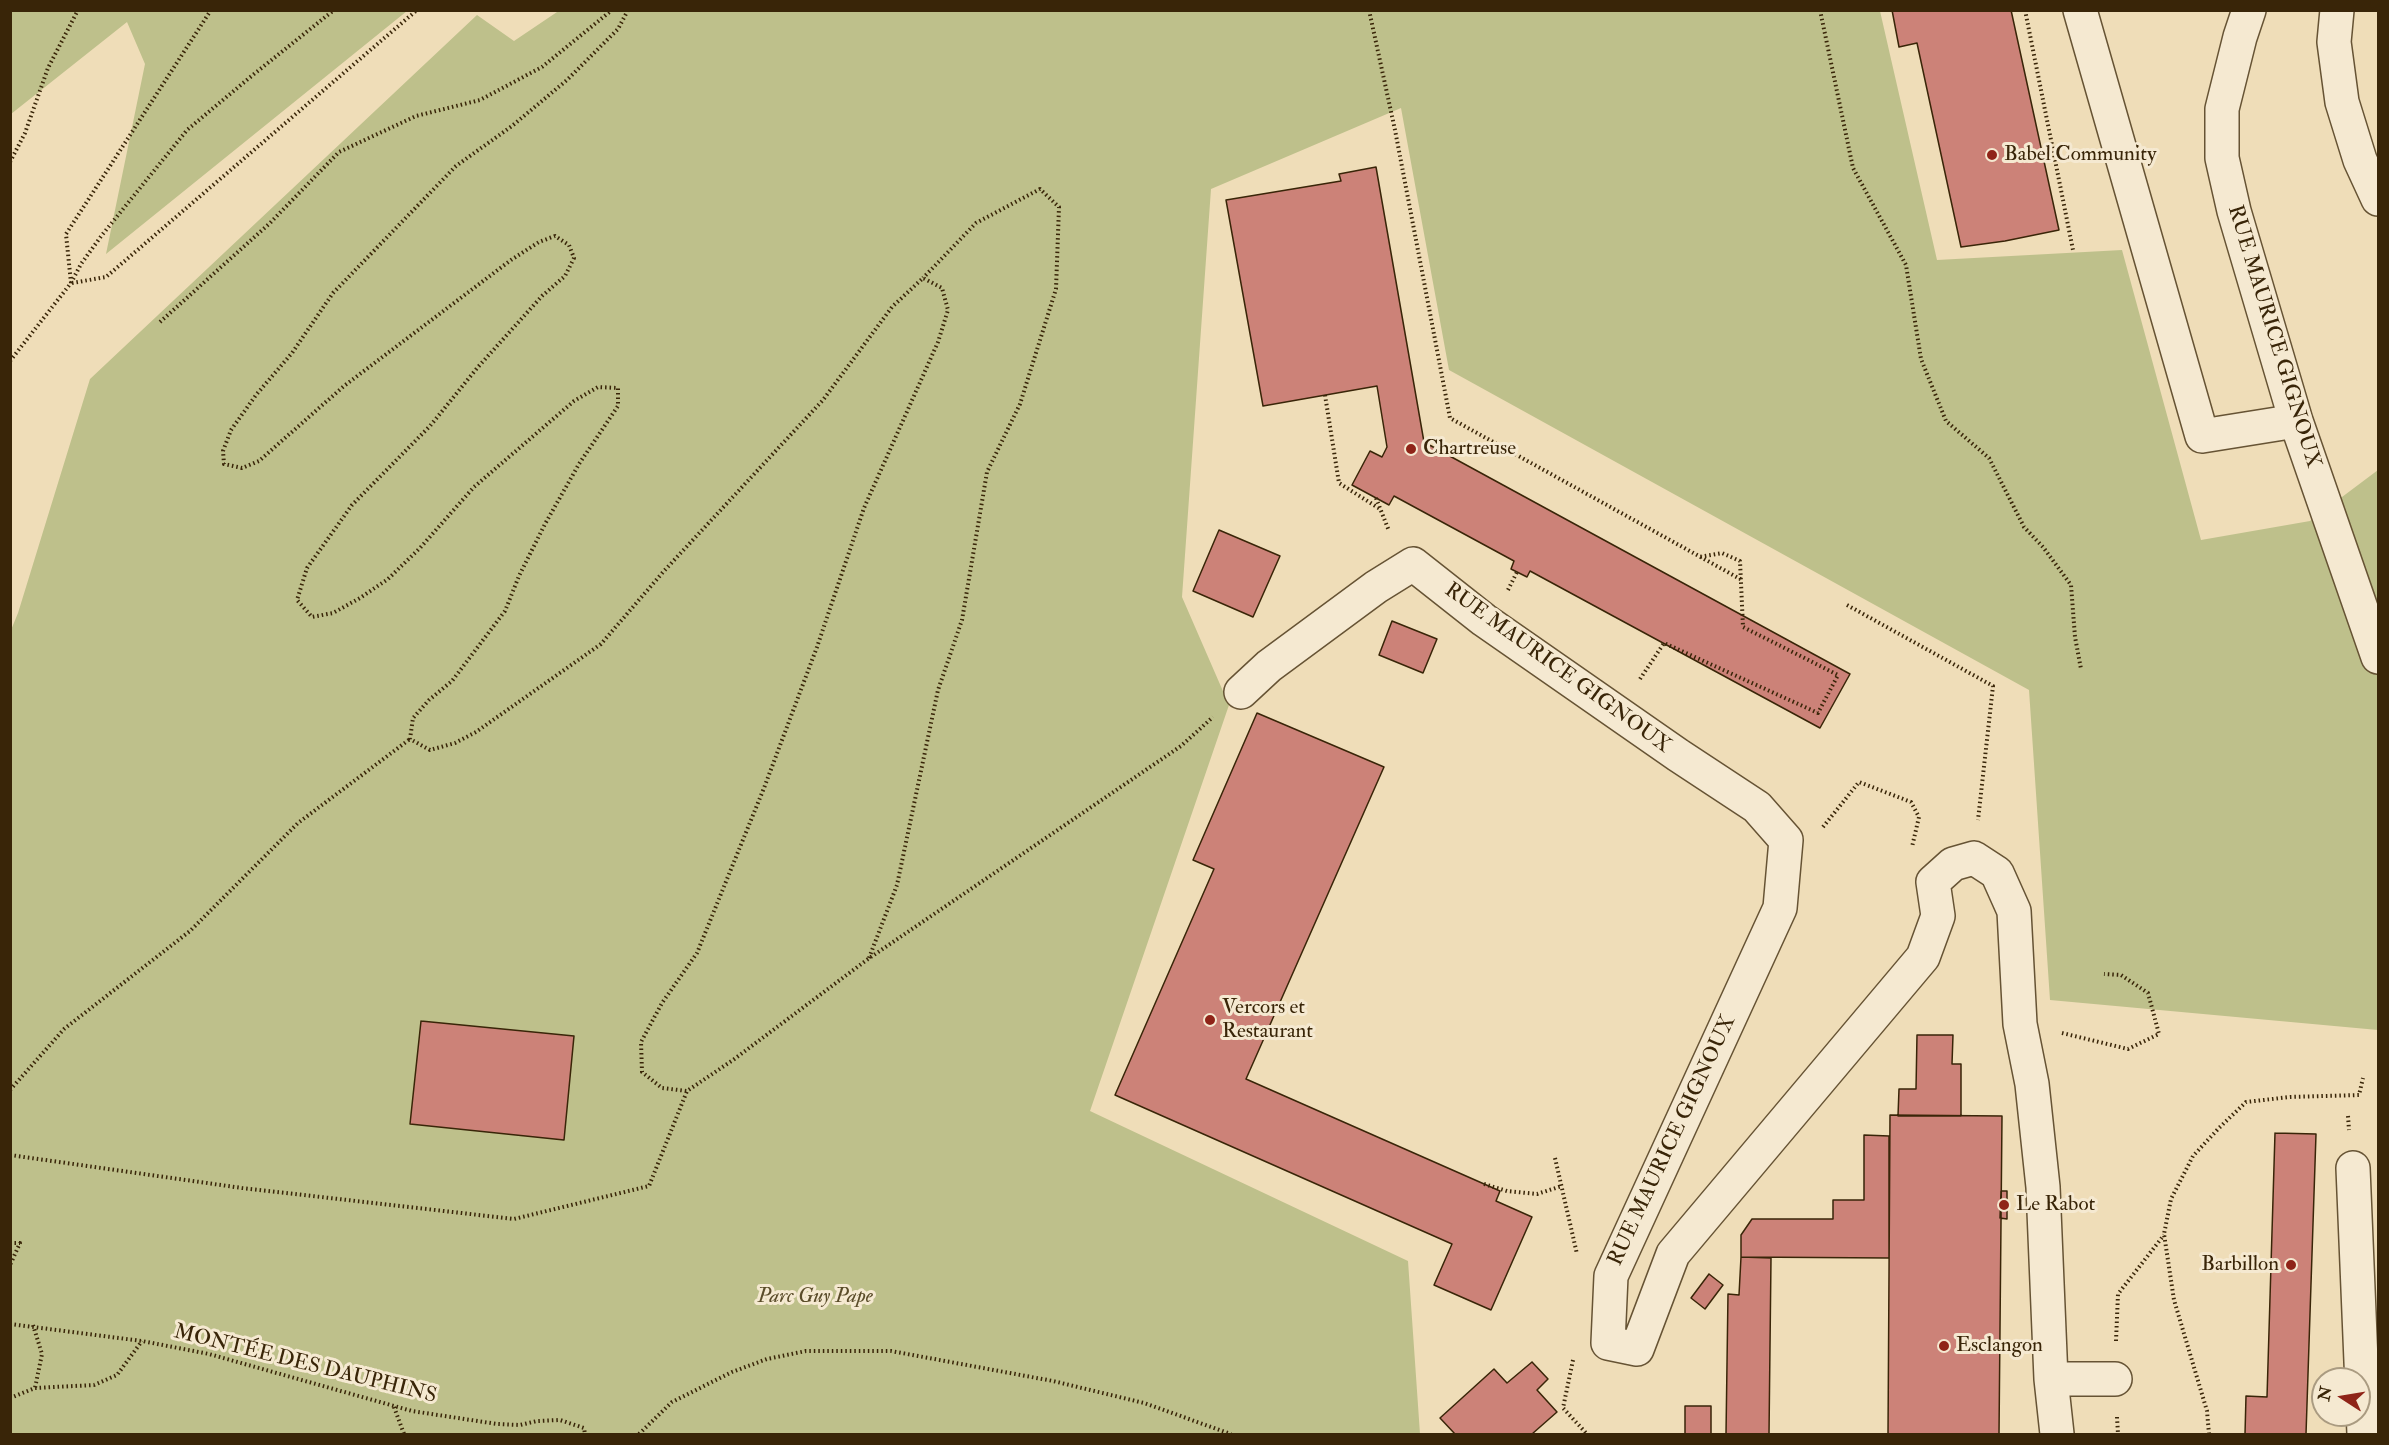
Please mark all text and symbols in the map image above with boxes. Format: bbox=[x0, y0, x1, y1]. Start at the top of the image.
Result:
place label: Babel Community bbox=[2004, 142, 2156, 168]
marker: Babel Community bbox=[1985, 148, 1999, 162]
street label: RUE MAURICE GIGNOUX bbox=[2221, 203, 2325, 471]
place label: Chartreuse bbox=[1423, 436, 1516, 462]
marker: Chartreuse bbox=[1404, 442, 1418, 456]
street label: RUE MAURICE GIGNOUX bbox=[1439, 578, 1675, 760]
place label: Vercors et Restaurant bbox=[1222, 995, 1313, 1045]
street label: RUE MAURICE GIGNOUX bbox=[1604, 1012, 1742, 1270]
marker: Vercors et Restaurant bbox=[1203, 1013, 1217, 1027]
place label: Le Rabot bbox=[2016, 1192, 2095, 1218]
marker: Le Rabot bbox=[1997, 1198, 2011, 1212]
place label: Barbillon bbox=[2201, 1252, 2279, 1278]
marker: Barbillon bbox=[2284, 1258, 2298, 1272]
park label: Parc Guy Pape bbox=[757, 1284, 873, 1310]
street label: MONTÉE DES DAUPHINS bbox=[171, 1320, 439, 1410]
place label: Esclangon bbox=[1956, 1333, 2043, 1359]
marker: Esclangon bbox=[1937, 1339, 1951, 1353]
north arrow bbox=[2311, 1367, 2371, 1427]
text: N bbox=[2314, 1385, 2337, 1403]

